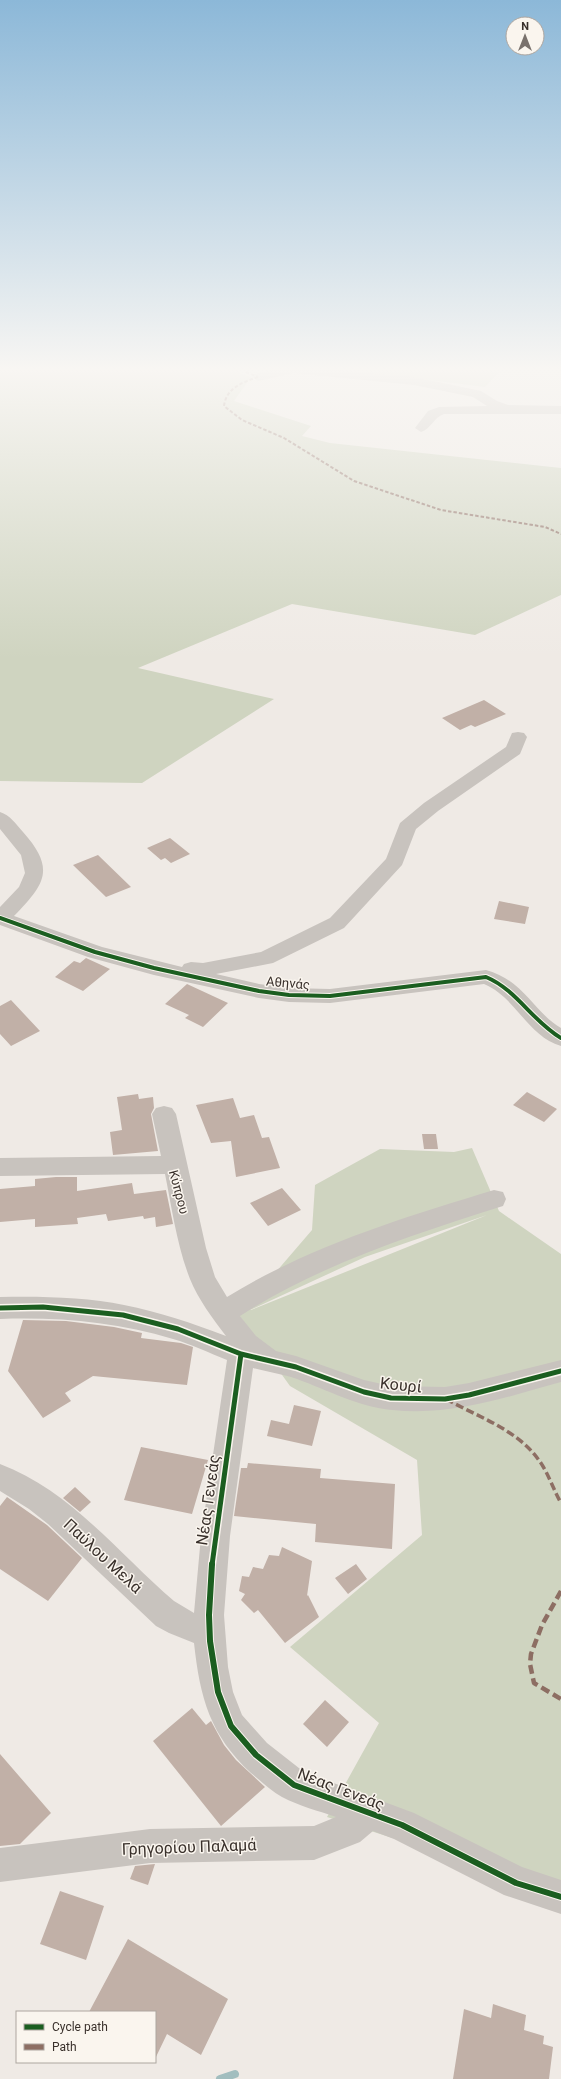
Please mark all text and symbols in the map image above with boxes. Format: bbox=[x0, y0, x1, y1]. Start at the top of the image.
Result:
north arrow bbox=[505, 16, 545, 56]
text: N bbox=[521, 20, 529, 33]
street label: Αθηνάς bbox=[266, 974, 310, 992]
street label: Κύπρου bbox=[166, 1168, 192, 1216]
street label: Κουρί bbox=[379, 1373, 423, 1397]
street label: Νέας Γενεάς bbox=[192, 1453, 224, 1547]
street label: Παύλου Μελά bbox=[60, 1515, 146, 1597]
street label: Νέας Γενεάς bbox=[295, 1764, 387, 1814]
street label: Γρηγορίου Παλαμά bbox=[121, 1835, 257, 1859]
legend bbox=[16, 2011, 156, 2063]
text: Cycle path bbox=[52, 2020, 108, 2034]
text: Path bbox=[52, 2040, 77, 2054]

